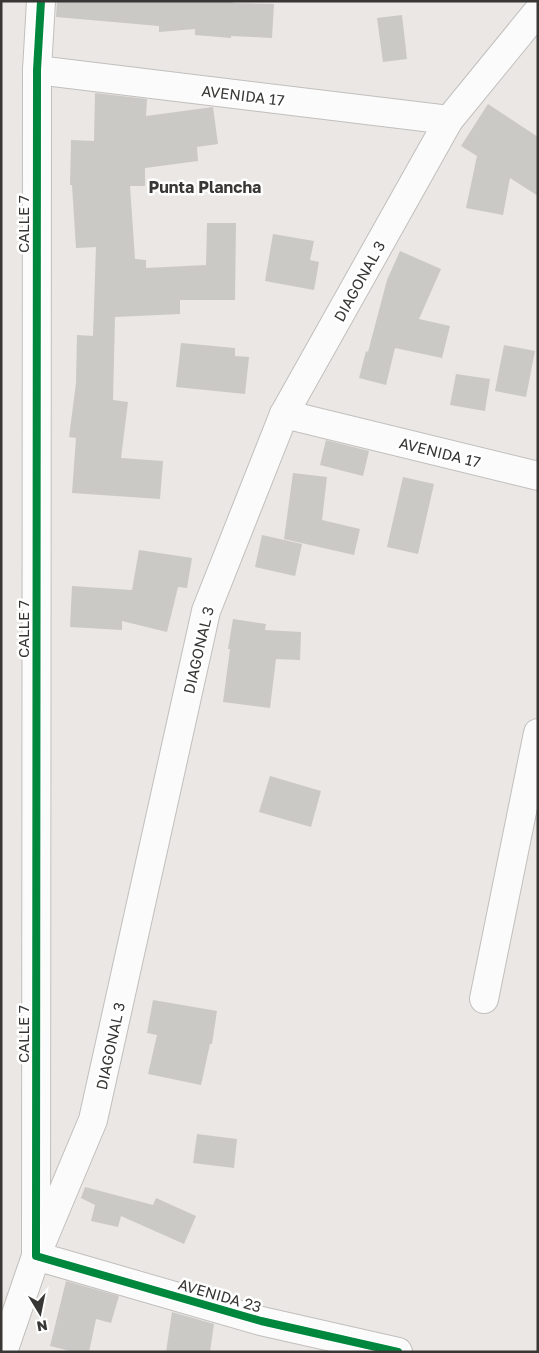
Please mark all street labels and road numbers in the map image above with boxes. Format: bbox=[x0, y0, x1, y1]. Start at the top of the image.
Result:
street label: AVENIDA 17 bbox=[201, 81, 285, 109]
street label: CALLE 7 bbox=[14, 195, 32, 253]
street label: DIAGONAL 3 bbox=[330, 238, 388, 324]
street label: AVENIDA 17 bbox=[397, 433, 483, 471]
street label: CALLE 7 bbox=[14, 600, 32, 658]
street label: DIAGONAL 3 bbox=[179, 605, 217, 695]
street label: DIAGONAL 3 bbox=[92, 1001, 128, 1091]
street label: CALLE 7 bbox=[14, 1005, 32, 1063]
street label: AVENIDA 23 bbox=[176, 1275, 264, 1315]

